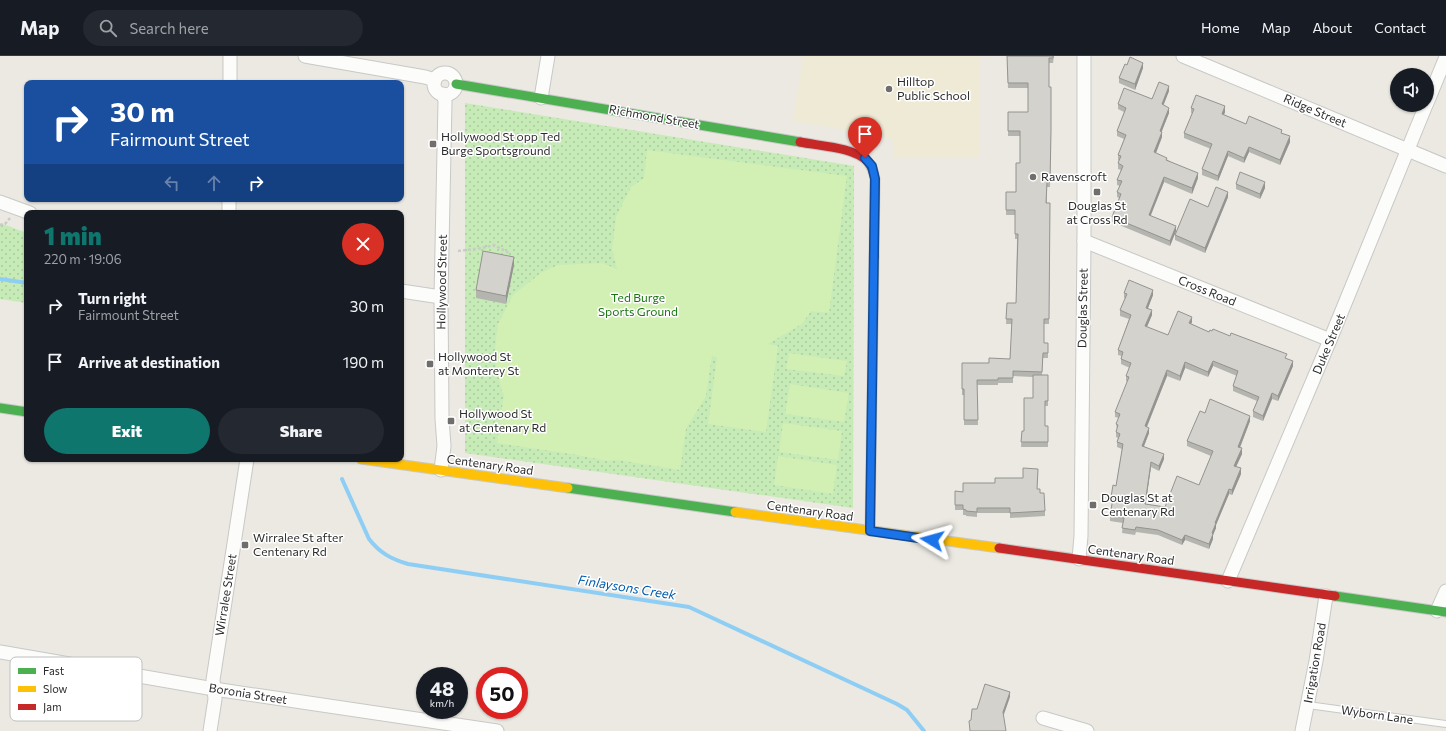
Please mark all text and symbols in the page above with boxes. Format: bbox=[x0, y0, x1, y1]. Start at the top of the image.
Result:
search box bbox=[83, 10, 363, 46]
text: Map bbox=[20, 16, 59, 39]
icon: search bbox=[97, 17, 119, 39]
text: Search here bbox=[129, 19, 209, 37]
text: Home bbox=[1201, 19, 1240, 36]
text: Map bbox=[1262, 19, 1290, 36]
text: About bbox=[1312, 19, 1352, 36]
text: Contact bbox=[1374, 19, 1426, 36]
map controls bbox=[1390, 68, 1434, 112]
button: sound bbox=[1390, 68, 1434, 112]
place label: Hilltop Public School bbox=[897, 74, 970, 102]
marker: Hilltop Public School bbox=[884, 84, 894, 94]
street label: Ridge Street bbox=[1282, 91, 1349, 130]
text: 30 m bbox=[110, 94, 175, 128]
icon: right bbox=[44, 96, 96, 148]
street label: Richmond Street bbox=[608, 101, 701, 131]
pin bbox=[848, 117, 882, 158]
icon: arrive bbox=[854, 123, 876, 145]
text: Fairmount Street bbox=[110, 128, 250, 150]
place label: Hollywood St opp Ted Burge Sportsground bbox=[441, 129, 560, 157]
marker: Hollywood St opp Ted Burge Sportsground bbox=[428, 139, 438, 149]
place label: Ravenscroft bbox=[1041, 169, 1107, 183]
icon: left bbox=[161, 172, 183, 194]
icon: ahead bbox=[203, 172, 225, 194]
icon: right bbox=[245, 172, 267, 194]
marker: Ravenscroft bbox=[1028, 172, 1038, 182]
marker: Douglas St at Cross Rd bbox=[1092, 187, 1102, 197]
place label: Douglas St at Cross Rd bbox=[1066, 198, 1128, 226]
text: 1 min bbox=[44, 221, 102, 250]
button: close bbox=[342, 223, 384, 265]
street label: Hollywood Street bbox=[433, 234, 449, 330]
text: 220 m · 19:06 bbox=[44, 251, 122, 267]
street label: Douglas Street bbox=[1074, 268, 1090, 348]
street label: Cross Road bbox=[1176, 272, 1238, 308]
text: Turn right bbox=[78, 289, 147, 307]
park label: Ted Burge Sports Ground bbox=[598, 290, 678, 318]
icon: right bbox=[44, 295, 66, 317]
text: 30 m bbox=[350, 297, 384, 315]
text: Fairmount Street bbox=[78, 307, 179, 323]
street label: Duke Street bbox=[1309, 311, 1347, 376]
place label: Hollywood St at Monterey St bbox=[438, 349, 519, 377]
icon: arrive bbox=[44, 351, 66, 373]
text: Arrive at destination bbox=[78, 353, 220, 371]
text: 190 m bbox=[343, 353, 384, 371]
marker: Hollywood St at Monterey St bbox=[425, 359, 435, 369]
place label: Hollywood St at Centenary Rd bbox=[459, 406, 546, 434]
button: Exit bbox=[44, 408, 210, 454]
button: Share bbox=[218, 408, 384, 454]
marker: Hollywood St at Centenary Rd bbox=[446, 416, 456, 426]
street label: Centenary Road bbox=[446, 451, 534, 477]
place label: Douglas St at Centenary Rd bbox=[1101, 490, 1175, 518]
street label: Centenary Road bbox=[766, 497, 854, 523]
marker: Douglas St at Centenary Rd bbox=[1088, 500, 1098, 510]
position arrow bbox=[911, 519, 953, 561]
place label: Wirralee St after Centenary Rd bbox=[253, 530, 343, 558]
marker: Wirralee St after Centenary Rd bbox=[240, 540, 250, 550]
street label: Centenary Road bbox=[1087, 541, 1175, 567]
street label: Wirralee Street bbox=[212, 553, 238, 637]
water label: Finlaysons Creek bbox=[577, 571, 678, 603]
street label: Irrigation Road bbox=[1300, 622, 1328, 704]
legend bbox=[10, 657, 142, 721]
text: Fast bbox=[43, 664, 65, 677]
speed limit sign: 50 bbox=[476, 667, 528, 719]
text: 48 bbox=[430, 676, 454, 700]
street label: Boronia Street bbox=[208, 680, 288, 706]
text: Slow bbox=[43, 682, 68, 695]
text: km/h bbox=[430, 697, 454, 709]
text: Jam bbox=[43, 700, 62, 714]
street label: Wyborn Lane bbox=[1340, 702, 1414, 726]

